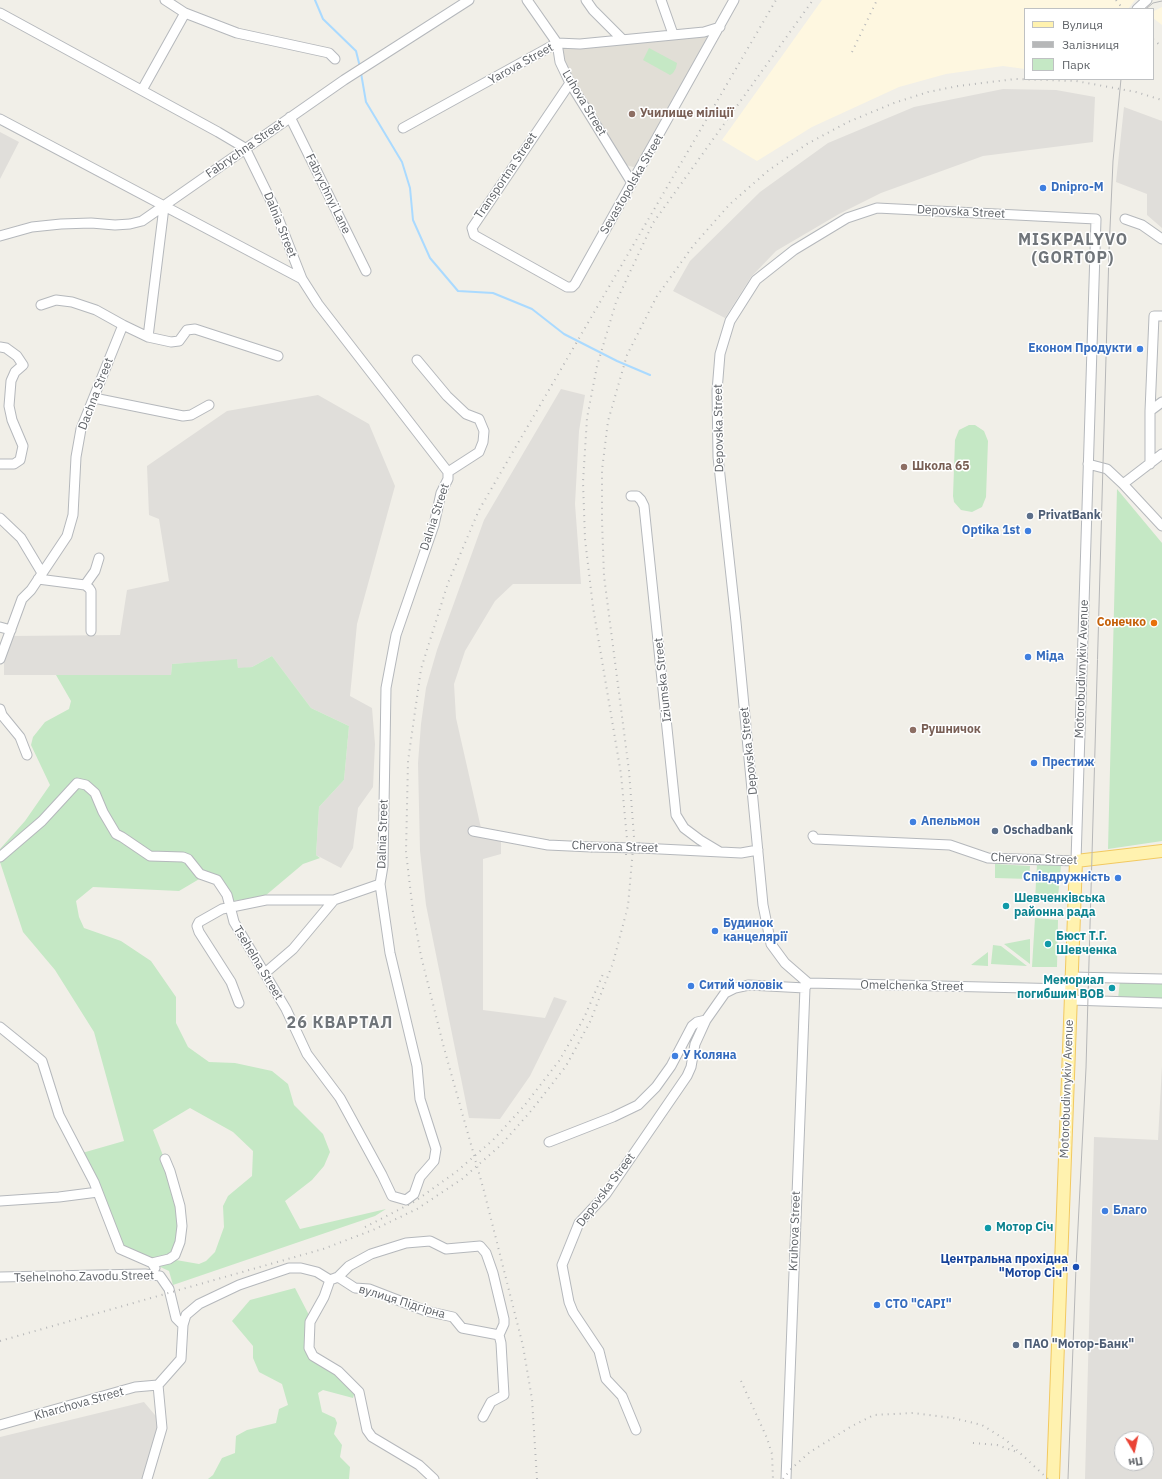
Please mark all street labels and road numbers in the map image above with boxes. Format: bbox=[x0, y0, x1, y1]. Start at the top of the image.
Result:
street label: Yarova Street bbox=[486, 40, 556, 88]
street label: Luhova Street bbox=[559, 68, 609, 138]
street label: Fabrychna Street bbox=[203, 117, 287, 181]
street label: Transportna Street bbox=[472, 130, 540, 222]
street label: Sevastopolska Street bbox=[597, 131, 667, 237]
street label: Fabrychnyi Lane bbox=[302, 152, 354, 236]
street label: Dalnia Street bbox=[260, 190, 300, 260]
street label: Depovska Street bbox=[916, 202, 1006, 222]
street label: Dachna Street bbox=[76, 356, 116, 432]
street label: Depovska Street bbox=[711, 384, 727, 472]
street label: Dalnia Street bbox=[417, 482, 453, 552]
street label: Motorobudivnykiv Avenue bbox=[1072, 599, 1092, 739]
street label: Iziumska Street bbox=[651, 637, 675, 723]
street label: Depovska Street bbox=[737, 706, 761, 796]
street label: Dalnia Street bbox=[375, 799, 391, 869]
street label: Chervona Street bbox=[571, 838, 659, 856]
street label: Chervona Street bbox=[990, 850, 1078, 868]
street label: Tsehelna Street bbox=[230, 923, 286, 1003]
street label: Omelchenka Street bbox=[860, 978, 964, 994]
street label: Motorobudivnykiv Avenue bbox=[1057, 1019, 1077, 1159]
street label: Depovska Street bbox=[574, 1150, 638, 1230]
street label: Kruhova Street bbox=[786, 1191, 804, 1271]
street label: Tsehelnoho Zavodu Street bbox=[14, 1269, 154, 1285]
street label: вулиця Підгірна bbox=[357, 1282, 447, 1322]
street label: Kharchova Street bbox=[33, 1384, 125, 1424]

